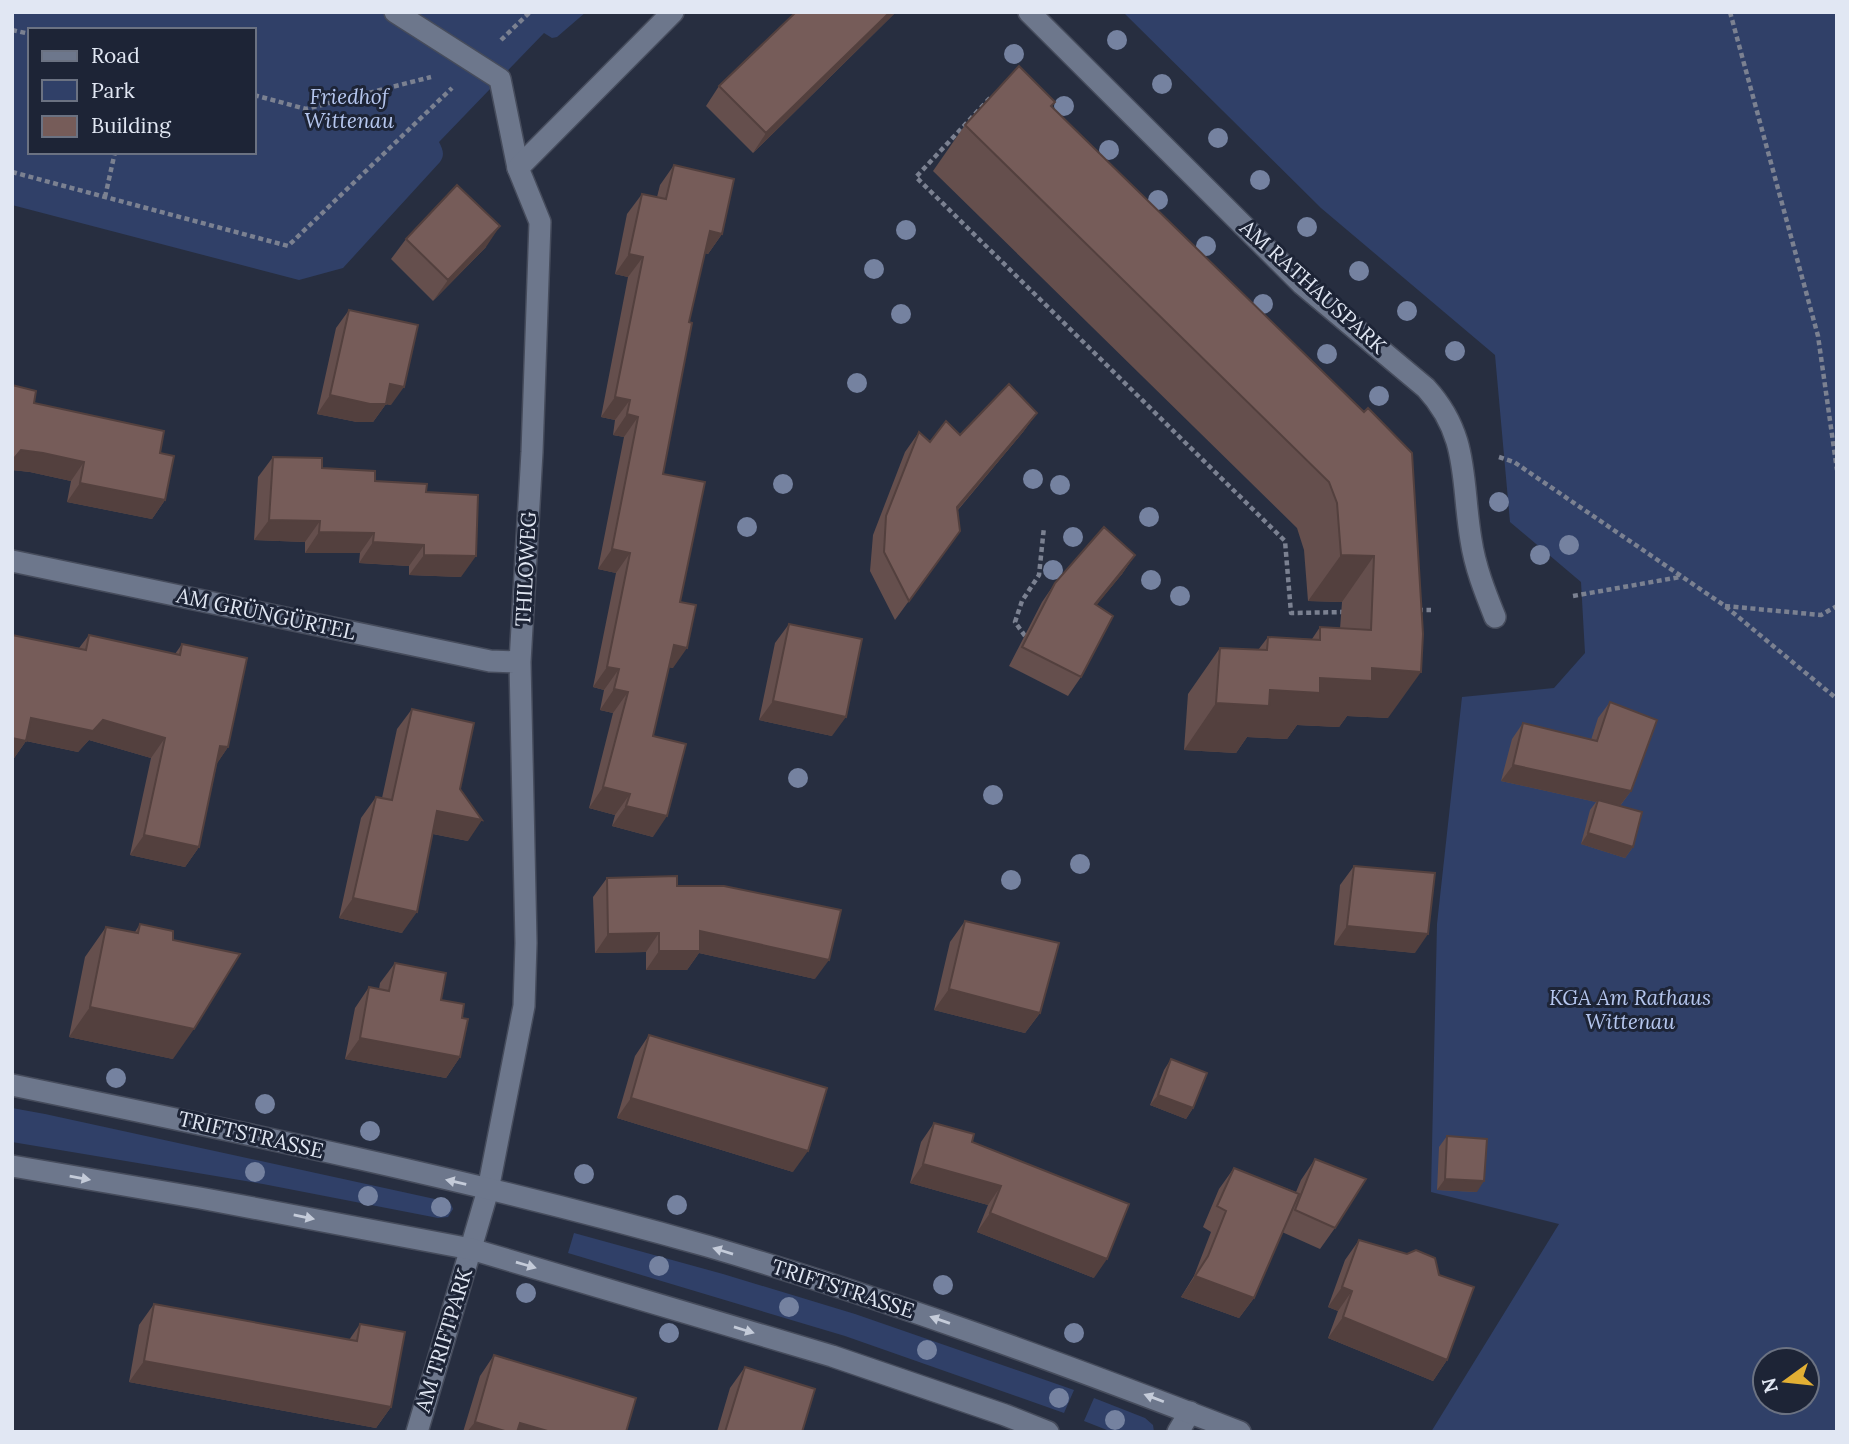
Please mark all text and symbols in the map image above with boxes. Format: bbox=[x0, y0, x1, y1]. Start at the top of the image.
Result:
legend bbox=[28, 28, 256, 154]
text: Road bbox=[91, 42, 140, 69]
text: Park bbox=[91, 77, 135, 104]
park label: Friedhof Wittenau bbox=[304, 83, 394, 134]
text: Building bbox=[91, 112, 171, 139]
street label: AM RATHAUSPARK bbox=[1234, 213, 1393, 360]
street label: THILOWEG bbox=[509, 511, 542, 627]
street label: AM GRÜNGÜRTEL bbox=[173, 581, 358, 646]
park label: KGA Am Rathaus Wittenau bbox=[1549, 984, 1711, 1035]
street label: TRIFTSTRASSE bbox=[176, 1105, 326, 1164]
one-way arrow bbox=[69, 1173, 91, 1184]
one-way arrow bbox=[444, 1176, 466, 1187]
one-way arrow bbox=[293, 1212, 315, 1223]
one-way arrow bbox=[713, 1246, 734, 1256]
street label: TRIFTSTRASSE bbox=[769, 1253, 918, 1324]
one-way arrow bbox=[515, 1260, 537, 1271]
street label: AM TRIFTPARK bbox=[409, 1264, 478, 1416]
one-way arrow bbox=[929, 1314, 950, 1325]
one-way arrow bbox=[734, 1325, 755, 1335]
north arrow bbox=[1751, 1346, 1821, 1416]
text: N bbox=[1756, 1375, 1783, 1396]
one-way arrow bbox=[1143, 1393, 1164, 1404]

